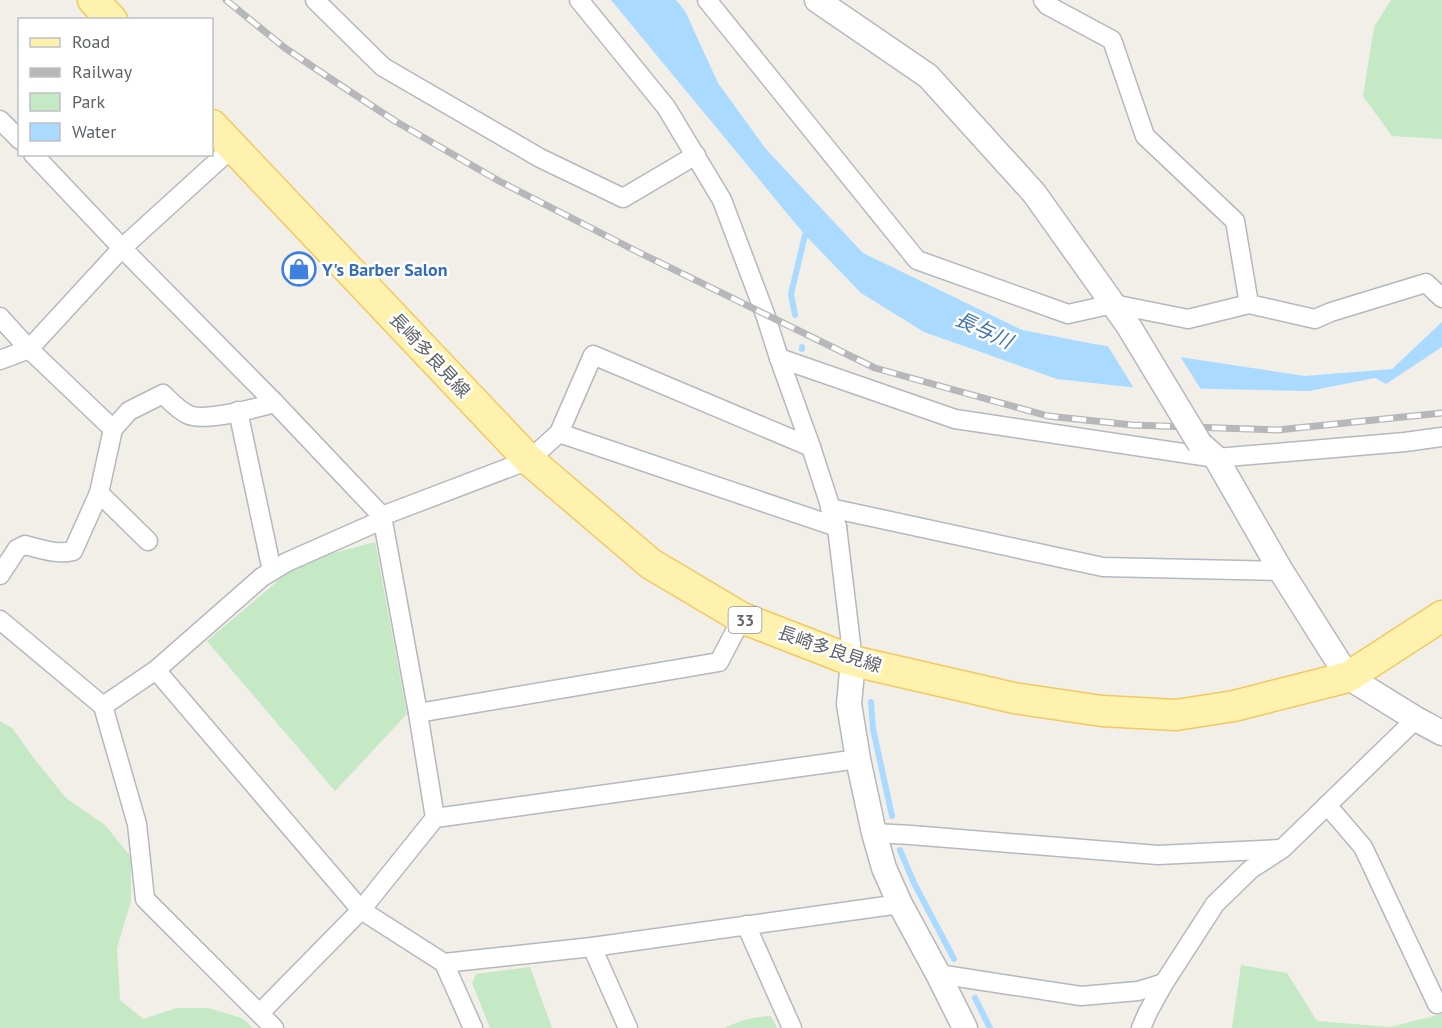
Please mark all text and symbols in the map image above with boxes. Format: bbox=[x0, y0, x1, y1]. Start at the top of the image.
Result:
legend bbox=[18, 18, 213, 156]
text: Road bbox=[72, 30, 110, 53]
text: Railway bbox=[72, 60, 133, 83]
text: Park bbox=[72, 90, 105, 113]
text: Water bbox=[72, 120, 116, 143]
shop icon: Y's Barber Salon bbox=[281, 251, 317, 287]
place label: Y's Barber Salon bbox=[321, 258, 448, 281]
water label: 長与川 bbox=[951, 306, 1018, 355]
street label: 長崎多良見線 bbox=[385, 308, 475, 402]
road number: 33 bbox=[728, 607, 762, 633]
street label: 長崎多良見線 bbox=[775, 621, 885, 677]

